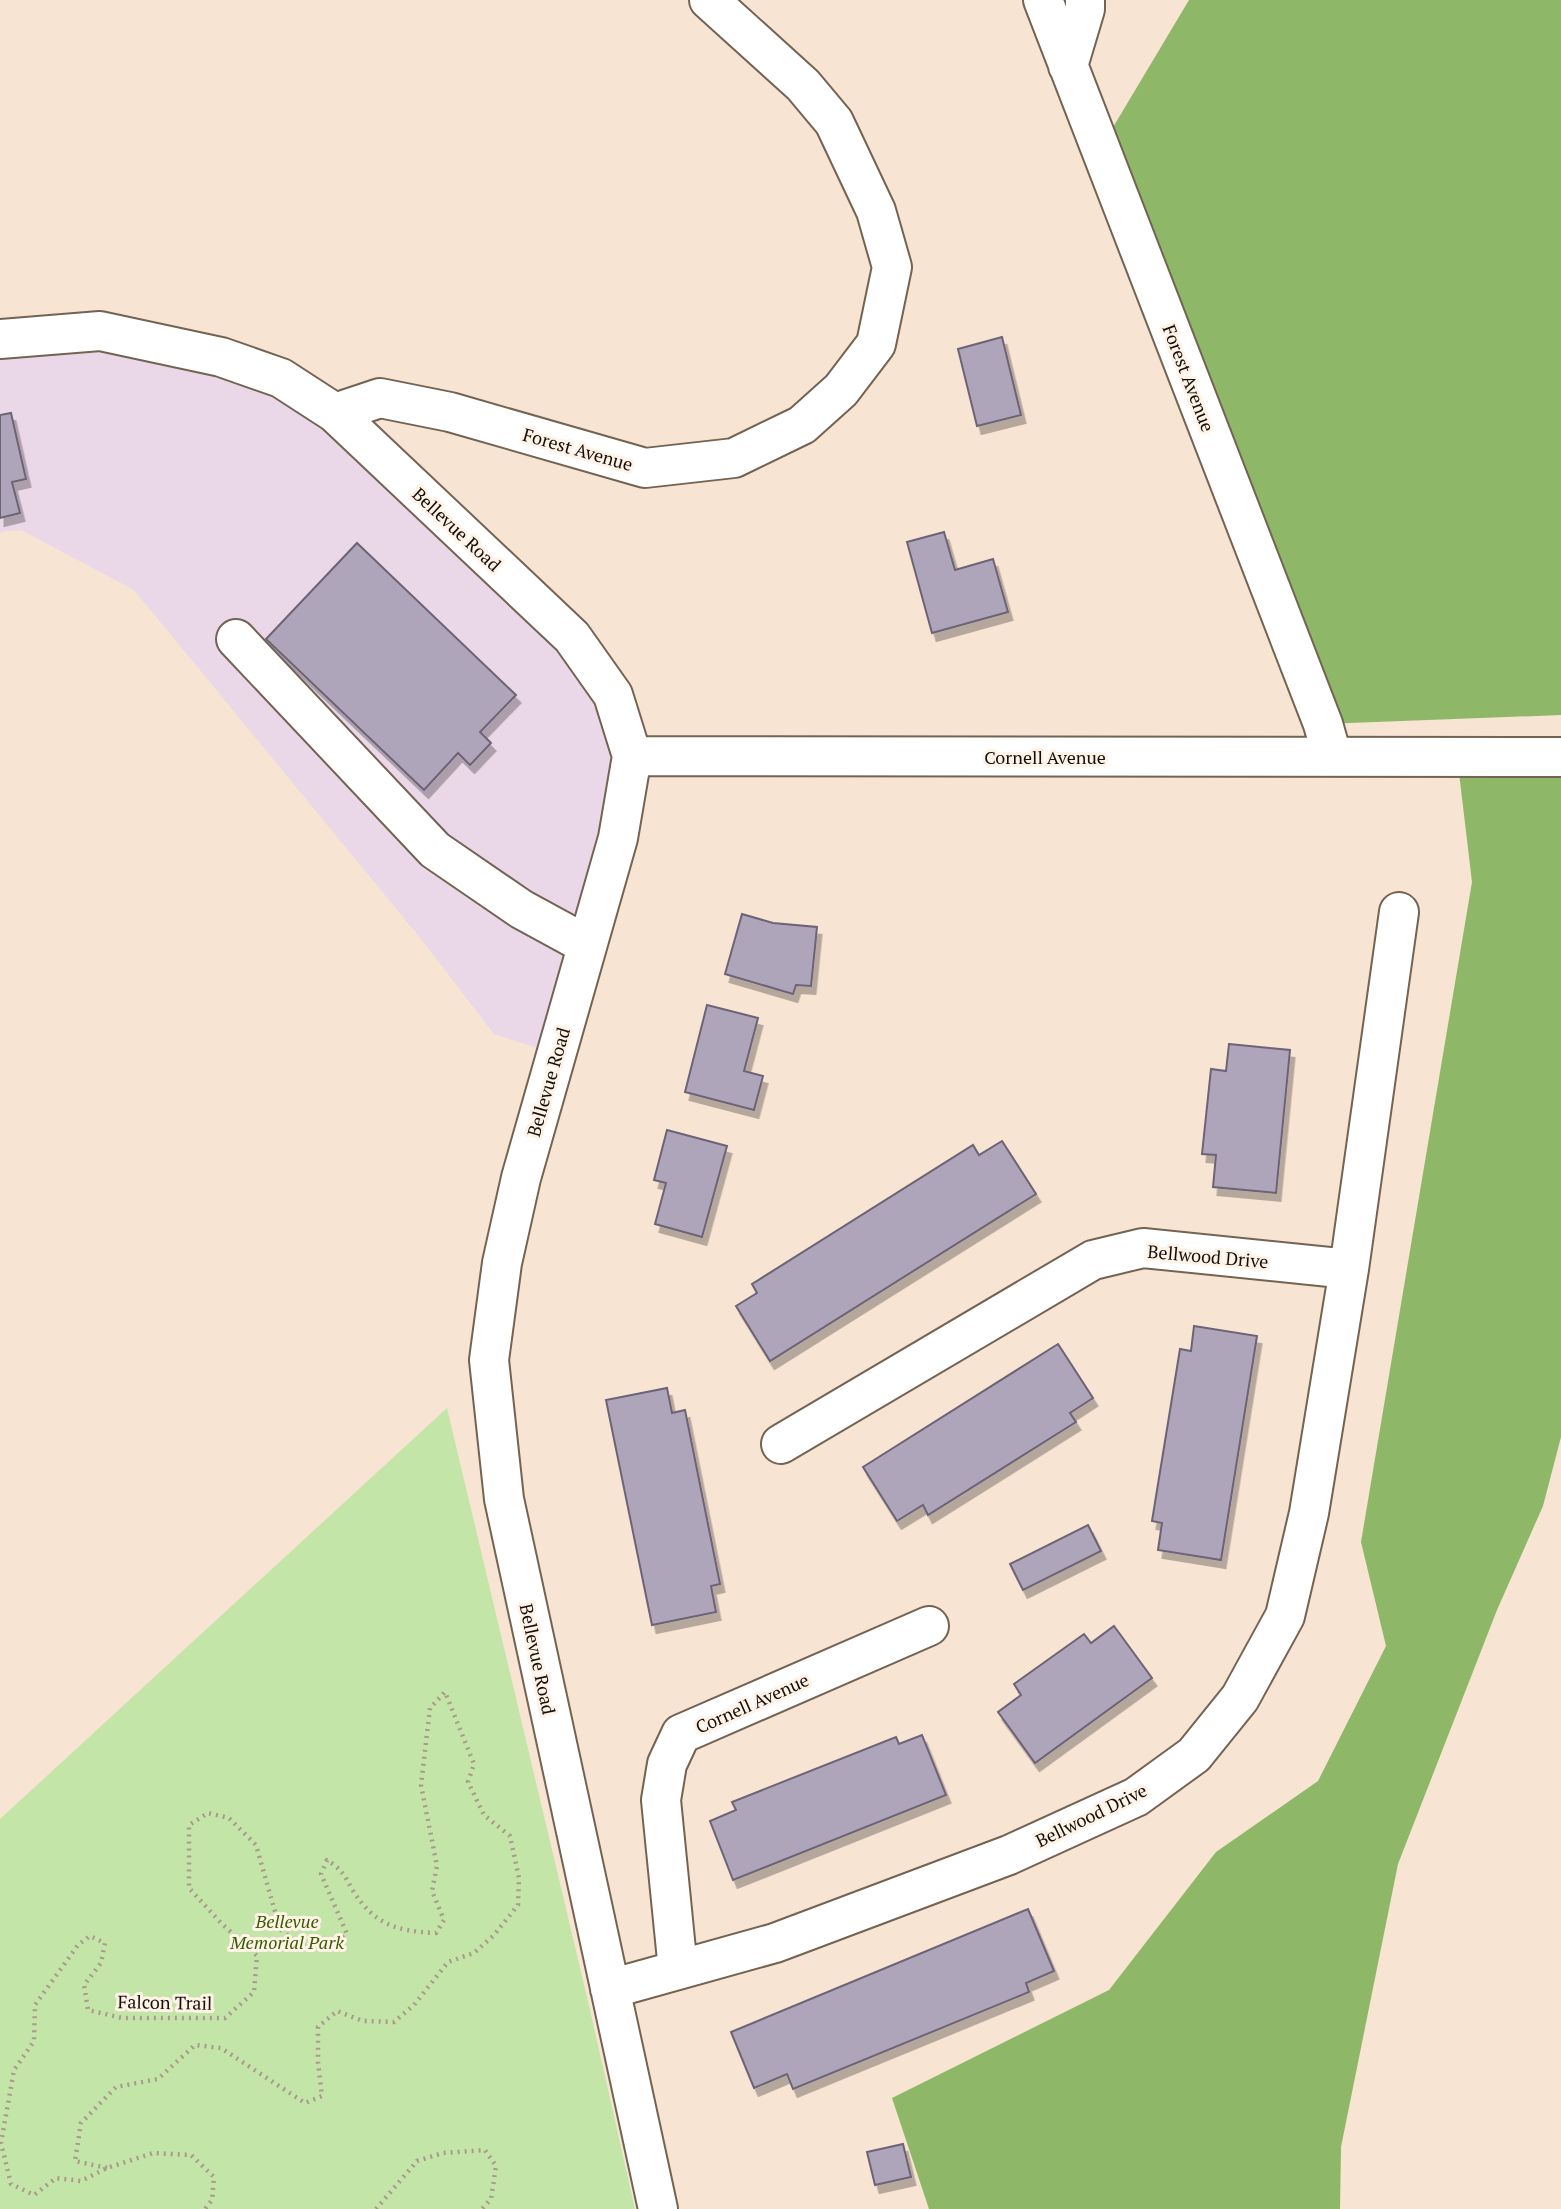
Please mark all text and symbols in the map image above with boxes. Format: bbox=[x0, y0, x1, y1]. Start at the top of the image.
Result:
street label: Forest Avenue bbox=[1158, 321, 1220, 435]
street label: Forest Avenue bbox=[520, 422, 636, 476]
street label: Bellevue Road bbox=[408, 482, 506, 576]
street label: Cornell Avenue bbox=[984, 745, 1106, 769]
street label: Bellevue Road bbox=[521, 1025, 575, 1139]
street label: Bellwood Drive bbox=[1147, 1239, 1269, 1273]
street label: Bellevue Road bbox=[515, 1601, 561, 1717]
street label: Cornell Avenue bbox=[692, 1667, 812, 1739]
street label: Bellwood Drive bbox=[1031, 1778, 1151, 1852]
park label: Bellevue Memorial Park bbox=[229, 1909, 344, 1954]
street label: Falcon Trail bbox=[117, 1989, 213, 2015]

